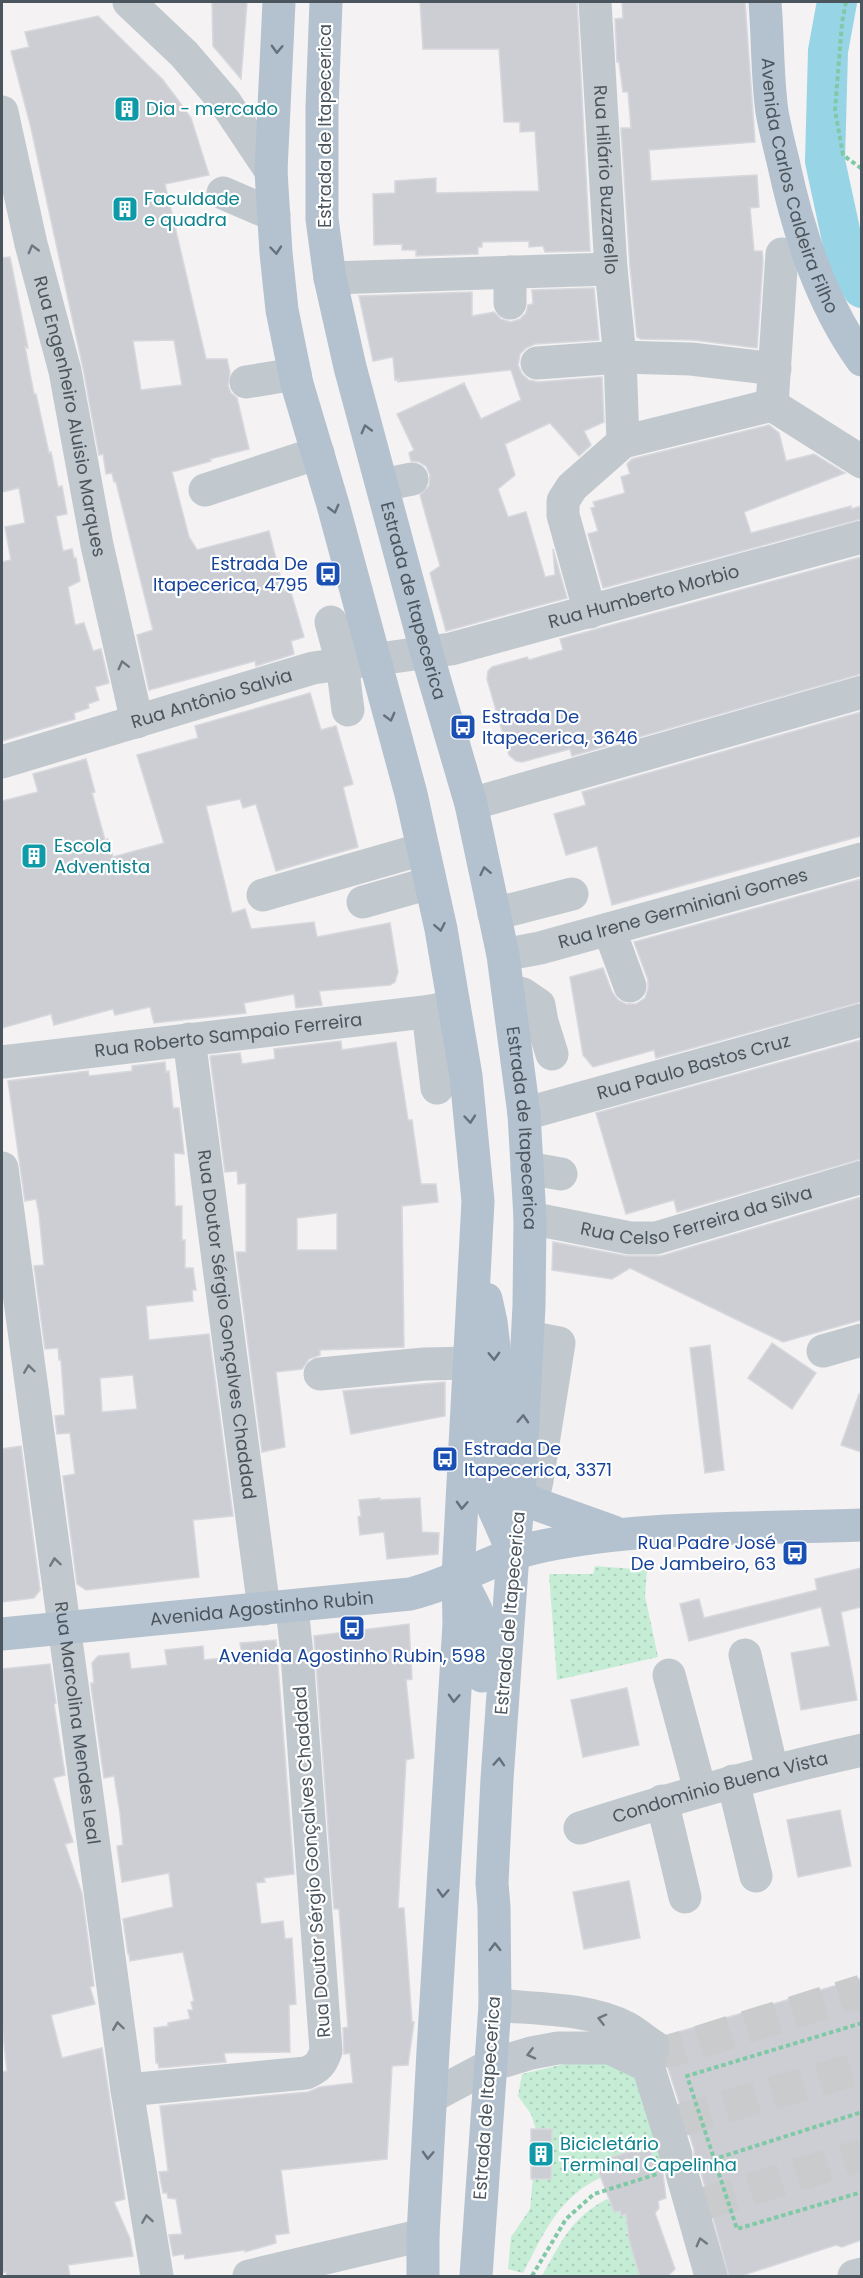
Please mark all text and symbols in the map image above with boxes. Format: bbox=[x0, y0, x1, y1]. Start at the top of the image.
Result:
street label: Estrada de Itapecerica bbox=[312, 24, 337, 228]
one-way arrow bbox=[271, 44, 284, 53]
street label: Avenida Carlos Caldeira Filho bbox=[756, 57, 845, 318]
street label: Rua Hilário Buzzarello bbox=[588, 84, 624, 275]
building icon: Dia - mercado bbox=[112, 94, 142, 124]
place label: Dia - mercado bbox=[146, 96, 278, 121]
place label: Faculdade e quadra bbox=[144, 186, 240, 232]
building icon: Faculdade e quadra bbox=[110, 194, 140, 224]
one-way arrow bbox=[27, 244, 40, 254]
one-way arrow bbox=[269, 246, 282, 255]
street label: Rua Engenheiro Aluisio Marques bbox=[28, 273, 112, 559]
one-way arrow bbox=[361, 424, 374, 434]
street label: Estrada de Itapecerica bbox=[375, 499, 453, 703]
one-way arrow bbox=[327, 504, 340, 514]
place label: Estrada De Itapecerica, 4795 bbox=[153, 551, 308, 597]
street label: Rua Humberto Morbio bbox=[545, 558, 742, 634]
bus stop icon: Estrada De Itapecerica, 4795 bbox=[313, 559, 343, 589]
one-way arrow bbox=[118, 660, 131, 670]
street label: Rua Antônio Salvia bbox=[128, 662, 295, 734]
place label: Estrada De Itapecerica, 3646 bbox=[482, 704, 638, 750]
one-way arrow bbox=[382, 711, 395, 721]
bus stop icon: Estrada De Itapecerica, 3646 bbox=[448, 712, 478, 742]
place label: Escola Adventista bbox=[54, 833, 150, 879]
building icon: Escola Adventista bbox=[19, 841, 49, 871]
street label: Rua Irene Germiniani Gomes bbox=[555, 862, 810, 954]
one-way arrow bbox=[479, 866, 492, 876]
one-way arrow bbox=[433, 921, 446, 931]
street label: Rua Roberto Sampaio Ferreira bbox=[93, 1006, 364, 1063]
street label: Estrada de Itapecerica bbox=[501, 1025, 543, 1230]
street label: Rua Paulo Bastos Cruz bbox=[594, 1028, 793, 1105]
one-way arrow bbox=[463, 1115, 476, 1124]
street label: Rua Doutor Sérgio Gonçalves Chaddad bbox=[192, 1148, 262, 1501]
street label: Rua Celso Ferreira da Silva bbox=[578, 1179, 815, 1250]
one-way arrow bbox=[488, 1351, 501, 1360]
one-way arrow bbox=[23, 1364, 35, 1374]
one-way arrow bbox=[517, 1415, 530, 1424]
place label: Estrada De Itapecerica, 3371 bbox=[464, 1436, 612, 1482]
bus stop icon: Estrada De Itapecerica, 3371 bbox=[430, 1444, 460, 1474]
one-way arrow bbox=[456, 1500, 469, 1509]
street label: Estrada de Itapecerica bbox=[488, 1510, 531, 1716]
place label: Rua Padre José De Jambeiro, 63 bbox=[631, 1530, 776, 1576]
bus stop icon: Rua Padre José De Jambeiro, 63 bbox=[780, 1538, 810, 1568]
one-way arrow bbox=[50, 1558, 62, 1567]
street label: Avenida Agostinho Rubin bbox=[149, 1585, 375, 1631]
street label: Rua Marcolina Mendes Leal bbox=[49, 1600, 107, 1846]
bus stop icon: Avenida Agostinho Rubin, 598 bbox=[337, 1613, 367, 1643]
place label: Avenida Agostinho Rubin, 598 bbox=[219, 1643, 486, 1668]
street label: Rua Doutor Sérgio Gonçalves Chaddad bbox=[287, 1685, 336, 2039]
one-way arrow bbox=[448, 1694, 461, 1703]
street label: Condominio Buena Vista bbox=[609, 1745, 830, 1829]
one-way arrow bbox=[492, 1758, 505, 1767]
one-way arrow bbox=[436, 1888, 449, 1897]
one-way arrow bbox=[489, 1942, 501, 1951]
street label: Estrada de Itapecerica bbox=[467, 1995, 506, 2201]
one-way arrow bbox=[597, 2014, 607, 2027]
one-way arrow bbox=[113, 2021, 125, 2030]
one-way arrow bbox=[526, 2046, 536, 2059]
place label: Bicicletário Terminal Capelinha bbox=[560, 2131, 737, 2177]
building icon: Bicicletário Terminal Capelinha bbox=[526, 2139, 556, 2169]
one-way arrow bbox=[421, 2151, 434, 2160]
one-way arrow bbox=[142, 2214, 154, 2223]
one-way arrow bbox=[696, 2237, 709, 2247]

